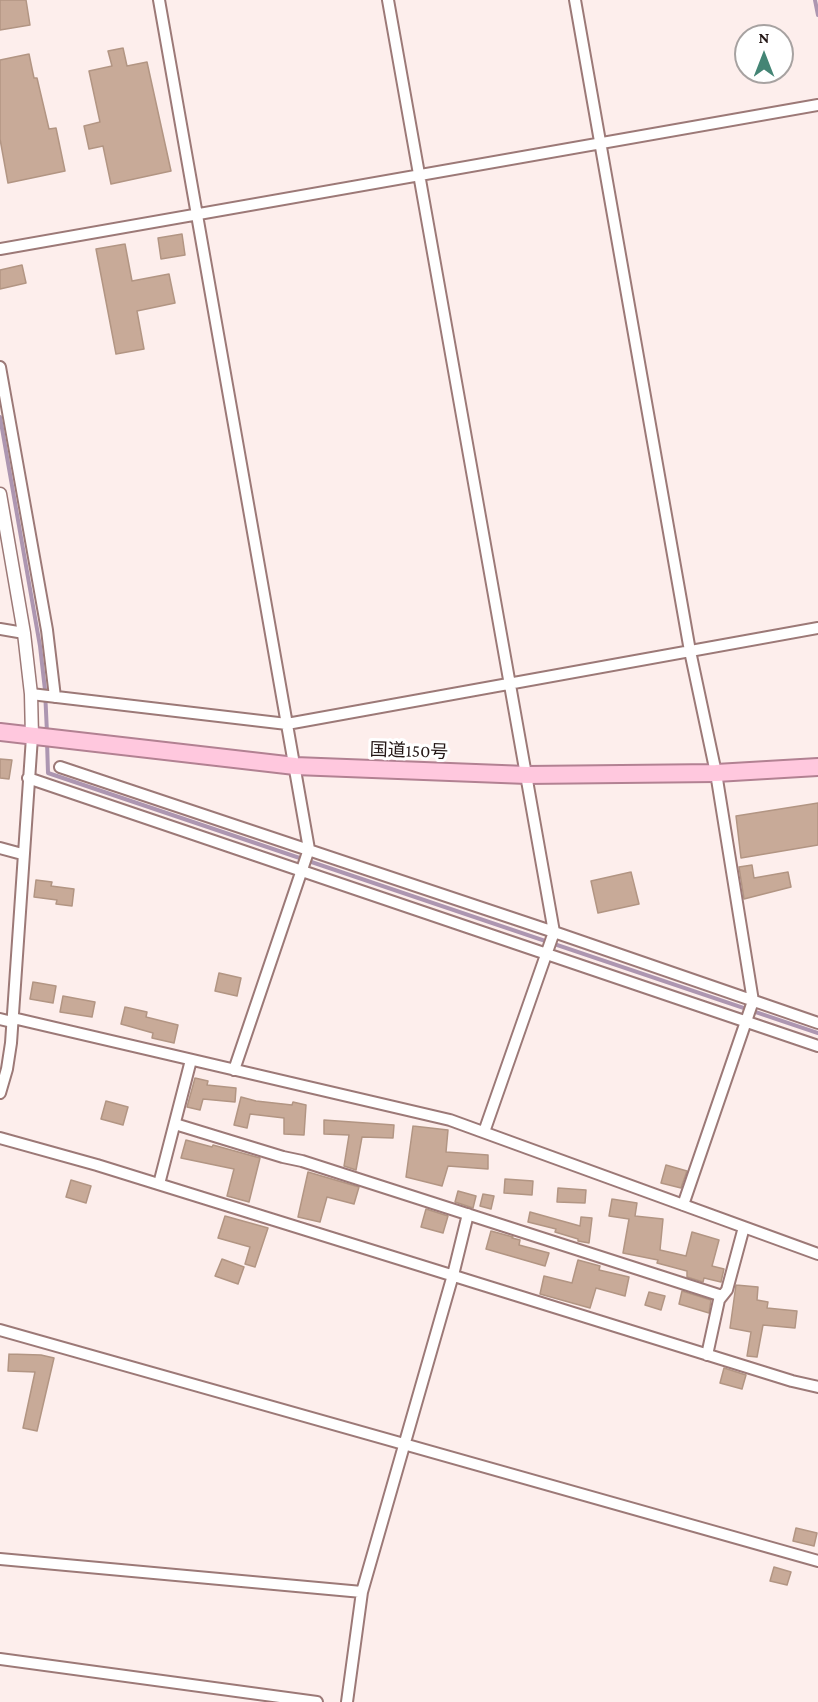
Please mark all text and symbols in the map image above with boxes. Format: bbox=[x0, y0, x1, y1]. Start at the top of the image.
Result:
north arrow bbox=[734, 24, 794, 84]
text: N bbox=[759, 29, 769, 46]
street label: 国道150号 bbox=[369, 739, 449, 763]

